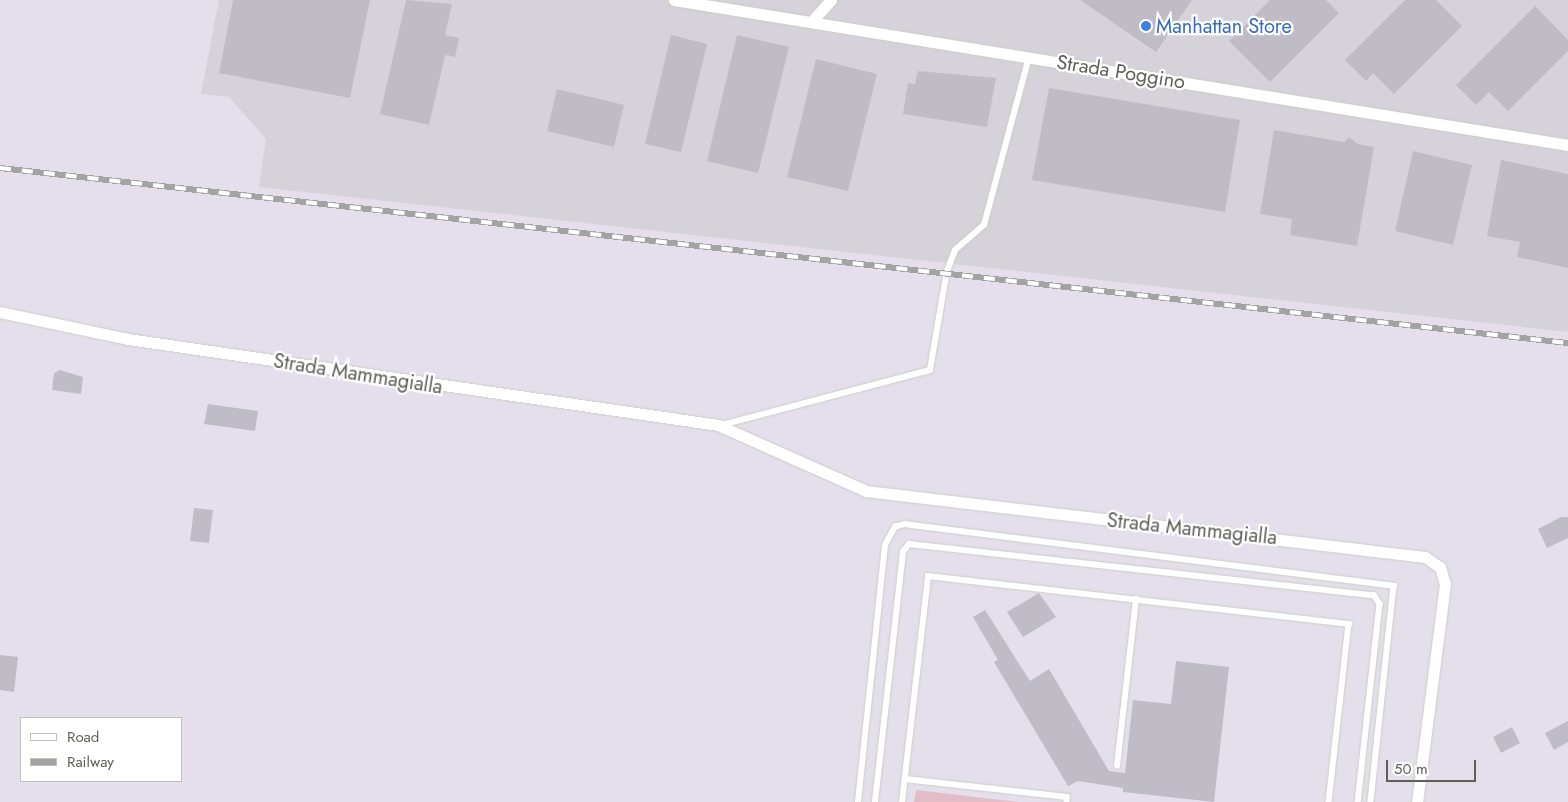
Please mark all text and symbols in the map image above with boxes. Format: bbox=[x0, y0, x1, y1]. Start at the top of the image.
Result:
place label: Manhattan Store bbox=[1156, 14, 1292, 38]
marker: Manhattan Store bbox=[1140, 20, 1152, 32]
street label: Strada Poggino bbox=[1055, 50, 1187, 94]
street label: Strada Mammagialla bbox=[272, 349, 444, 399]
street label: Strada Mammagialla bbox=[1106, 508, 1278, 550]
legend bbox=[20, 717, 182, 782]
text: Road bbox=[67, 726, 99, 748]
scale bar bbox=[1388, 750, 1478, 782]
text: Railway bbox=[67, 751, 114, 773]
text: 50 m bbox=[1394, 758, 1428, 780]

